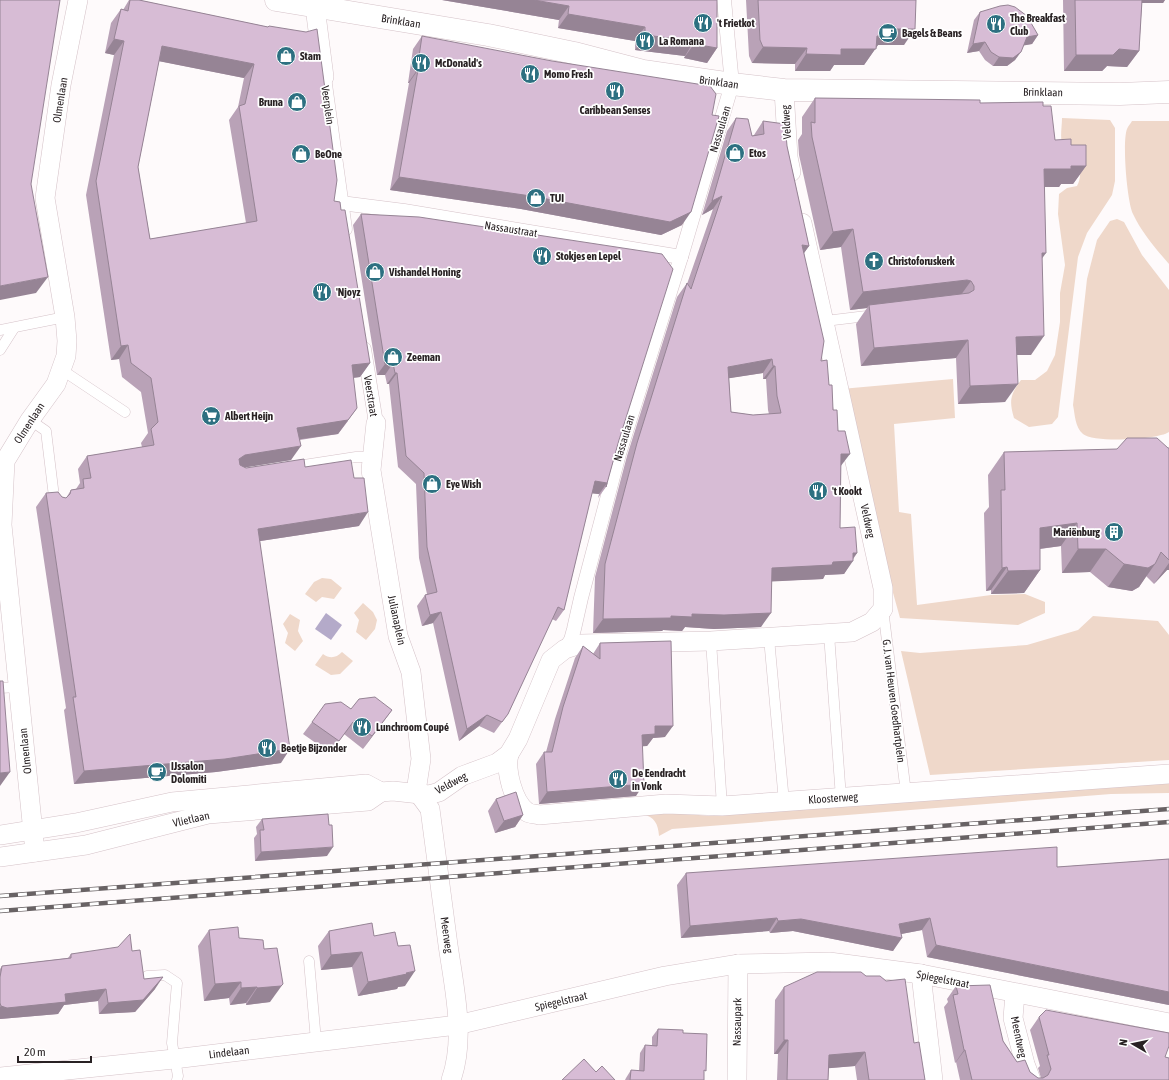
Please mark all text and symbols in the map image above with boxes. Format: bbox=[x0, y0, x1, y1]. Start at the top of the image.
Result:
street label: Brinklaan bbox=[380, 12, 422, 30]
restaurant icon: 't Frietkot bbox=[692, 12, 714, 34]
place label: The Breakfast Club bbox=[1010, 12, 1066, 37]
restaurant icon: The Breakfast Club bbox=[985, 13, 1007, 35]
place label: 't Frietkot bbox=[717, 17, 755, 29]
cafe icon: Bagels & Beans bbox=[877, 22, 899, 44]
place label: Bagels & Beans bbox=[902, 27, 962, 39]
restaurant icon: La Romana bbox=[634, 30, 656, 52]
place label: La Romana bbox=[659, 35, 704, 47]
shop icon: Stam bbox=[275, 45, 297, 67]
place label: Stam bbox=[300, 50, 321, 62]
restaurant icon: McDonald's bbox=[410, 52, 432, 74]
place label: McDonald's bbox=[435, 57, 482, 69]
restaurant icon: Momo Fresh bbox=[519, 63, 541, 85]
place label: Momo Fresh bbox=[544, 68, 593, 80]
street label: Brinklaan bbox=[699, 73, 739, 91]
street label: Olmenlaan bbox=[50, 76, 70, 124]
restaurant icon: Caribbean Senses bbox=[604, 80, 626, 102]
street label: Veerplein bbox=[319, 85, 337, 125]
street label: Brinklaan bbox=[1023, 86, 1063, 98]
shop icon: Bruna bbox=[286, 91, 308, 113]
place label: Bruna bbox=[259, 96, 283, 108]
place label: Caribbean Senses bbox=[580, 104, 651, 116]
street label: Nassaulaan bbox=[707, 104, 733, 154]
street label: Veldweg bbox=[779, 104, 793, 139]
shop icon: Etos bbox=[724, 142, 746, 164]
shop icon: BeOne bbox=[290, 143, 312, 165]
place label: Etos bbox=[749, 147, 766, 159]
place label: BeOne bbox=[315, 148, 342, 160]
shop icon: TUI bbox=[525, 187, 547, 209]
place label: TUI bbox=[550, 192, 564, 204]
street label: Nassaustraat bbox=[484, 219, 538, 239]
restaurant icon: Stokjes en Lepel bbox=[531, 245, 553, 267]
place label: Stokjes en Lepel bbox=[556, 250, 622, 262]
church icon: Christoforuskerk bbox=[863, 250, 885, 272]
place label: Christoforuskerk bbox=[888, 255, 955, 267]
shop icon: Vishandel Honing bbox=[364, 261, 386, 283]
place label: Vishandel Honing bbox=[388, 266, 461, 278]
restaurant icon: 'Njoyz bbox=[311, 281, 333, 303]
place label: 'Njoyz bbox=[336, 286, 360, 298]
shop icon: Zeeman bbox=[382, 346, 404, 368]
place label: Zeeman bbox=[407, 351, 440, 363]
street label: Veerstraat bbox=[362, 374, 380, 418]
street label: Olmenlaan bbox=[11, 400, 47, 446]
supermarket icon: Albert Heijn bbox=[200, 405, 222, 427]
place label: Albert Heijn bbox=[224, 410, 273, 422]
street label: Nassaulaan bbox=[611, 413, 637, 463]
shop icon: Eye Wish bbox=[421, 473, 443, 495]
place label: Eye Wish bbox=[446, 478, 481, 490]
restaurant icon: 't Kookt bbox=[807, 480, 829, 502]
place label: 't Kookt bbox=[832, 485, 863, 497]
street label: Veldweg bbox=[859, 503, 877, 539]
building icon: Mariënburg bbox=[1103, 521, 1125, 543]
place label: Mariënburg bbox=[1053, 526, 1100, 538]
street label: Julianaplein bbox=[386, 594, 408, 646]
street label: G. J. van Heuven Goedhartplein bbox=[880, 639, 908, 763]
restaurant icon: Lunchroom Coupé bbox=[351, 716, 373, 738]
place label: Lunchroom Coupé bbox=[376, 721, 449, 733]
street label: Olmenlaan bbox=[17, 727, 33, 775]
restaurant icon: Beetje Bijzonder bbox=[256, 737, 278, 759]
place label: Beetje Bijzonder bbox=[281, 742, 347, 754]
place label: IJssalon Dolomiti bbox=[171, 760, 207, 785]
cafe icon: IJssalon Dolomiti bbox=[146, 761, 168, 783]
place label: De Eendracht in Vonk bbox=[632, 767, 686, 792]
restaurant icon: De Eendracht in Vonk bbox=[607, 768, 629, 790]
street label: Veldweg bbox=[433, 770, 469, 796]
street label: Kloosterweg bbox=[808, 790, 859, 806]
street label: Vlietlaan bbox=[171, 809, 211, 829]
street label: Meerweg bbox=[439, 916, 456, 954]
street label: Spiegelstraat bbox=[916, 968, 970, 990]
street label: Spiegelstraat bbox=[534, 989, 588, 1013]
street label: Nassaupark bbox=[731, 998, 743, 1046]
street label: Meentweg bbox=[1009, 1015, 1029, 1059]
north arrow bbox=[1113, 1024, 1153, 1064]
scale bar bbox=[18, 1038, 91, 1064]
text: N bbox=[1117, 1038, 1130, 1047]
street label: Lindelaan bbox=[208, 1044, 250, 1060]
text: 20 m bbox=[24, 1045, 46, 1059]

